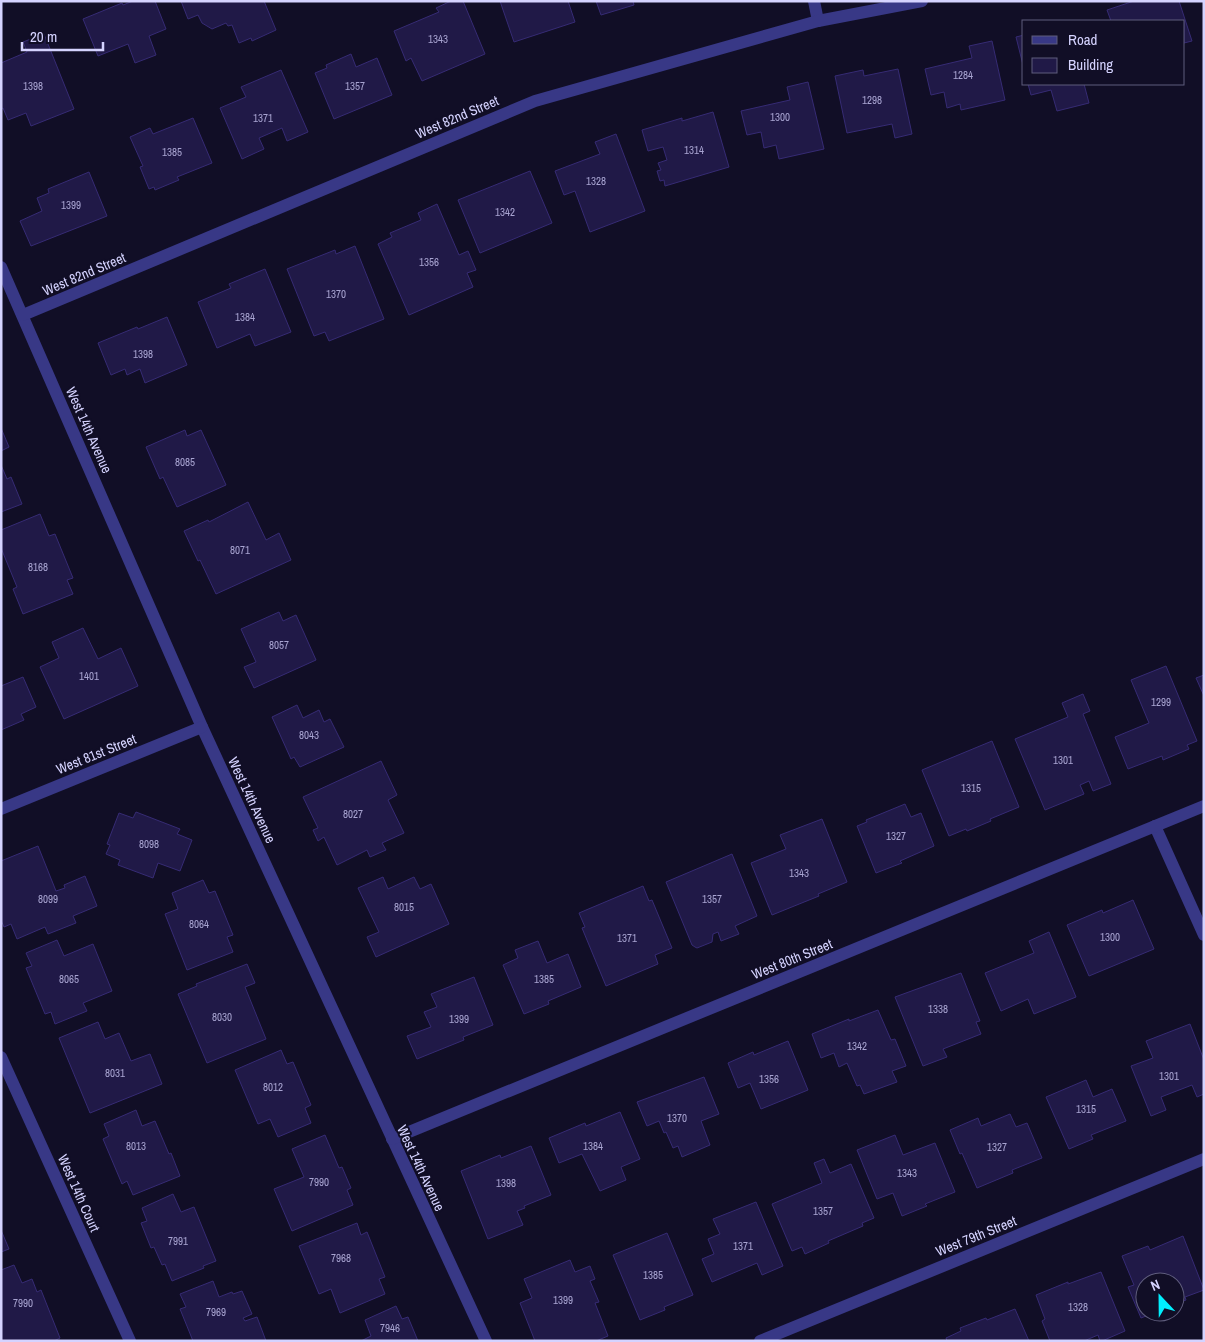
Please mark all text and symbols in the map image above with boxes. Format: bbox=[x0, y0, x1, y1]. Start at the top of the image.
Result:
scale bar bbox=[22, 20, 104, 52]
legend bbox=[1022, 20, 1185, 85]
text: 20 m bbox=[30, 26, 57, 47]
text: Road bbox=[1068, 29, 1097, 50]
house number: 1343 bbox=[428, 32, 448, 46]
text: Building bbox=[1068, 54, 1113, 75]
house number: 1284 bbox=[953, 68, 973, 82]
house number: 1398 bbox=[23, 79, 43, 93]
house number: 1357 bbox=[345, 79, 365, 93]
street label: West 82nd Street bbox=[413, 91, 501, 143]
house number: 1298 bbox=[862, 93, 882, 107]
house number: 1300 bbox=[770, 110, 790, 124]
house number: 1371 bbox=[253, 111, 273, 125]
house number: 1314 bbox=[684, 143, 704, 157]
house number: 1385 bbox=[162, 145, 182, 159]
house number: 1328 bbox=[586, 174, 606, 188]
house number: 1399 bbox=[61, 198, 81, 212]
house number: 1342 bbox=[495, 205, 515, 219]
street label: West 82nd Street bbox=[40, 248, 128, 300]
house number: 1356 bbox=[419, 255, 439, 269]
house number: 1370 bbox=[326, 287, 346, 301]
house number: 1384 bbox=[235, 310, 255, 324]
house number: 1398 bbox=[133, 347, 153, 361]
street label: West 14th Avenue bbox=[62, 384, 116, 476]
house number: 8085 bbox=[175, 455, 195, 469]
house number: 8071 bbox=[230, 543, 250, 557]
house number: 8168 bbox=[28, 560, 48, 574]
house number: 8057 bbox=[269, 638, 289, 652]
house number: 1401 bbox=[79, 669, 99, 683]
house number: 1299 bbox=[1151, 695, 1171, 709]
house number: 8043 bbox=[299, 728, 319, 742]
street label: West 81st Street bbox=[53, 730, 139, 778]
house number: 1301 bbox=[1053, 753, 1073, 767]
street label: West 14th Avenue bbox=[224, 754, 280, 846]
house number: 1315 bbox=[961, 781, 981, 795]
house number: 8027 bbox=[343, 807, 363, 821]
house number: 1327 bbox=[886, 829, 906, 843]
house number: 8098 bbox=[139, 837, 159, 851]
house number: 1343 bbox=[789, 866, 809, 880]
house number: 8099 bbox=[38, 892, 58, 906]
house number: 1357 bbox=[702, 892, 722, 906]
house number: 8015 bbox=[394, 900, 414, 914]
house number: 8064 bbox=[189, 917, 209, 931]
house number: 1300 bbox=[1100, 930, 1120, 944]
house number: 1371 bbox=[617, 931, 637, 945]
street label: West 80th Street bbox=[749, 935, 835, 983]
house number: 8065 bbox=[59, 972, 79, 986]
house number: 1385 bbox=[534, 972, 554, 986]
house number: 1338 bbox=[928, 1002, 948, 1016]
house number: 8030 bbox=[212, 1010, 232, 1024]
house number: 1399 bbox=[449, 1012, 469, 1026]
house number: 1342 bbox=[847, 1039, 867, 1053]
house number: 8031 bbox=[105, 1066, 125, 1080]
house number: 1301 bbox=[1159, 1069, 1179, 1083]
house number: 1356 bbox=[759, 1072, 779, 1086]
house number: 8012 bbox=[263, 1080, 283, 1094]
house number: 1315 bbox=[1076, 1102, 1096, 1116]
house number: 1370 bbox=[667, 1111, 687, 1125]
street label: West 14th Avenue bbox=[393, 1122, 449, 1214]
house number: 8013 bbox=[126, 1139, 146, 1153]
house number: 1384 bbox=[583, 1139, 603, 1153]
house number: 1327 bbox=[987, 1140, 1007, 1154]
street label: West 14th Court bbox=[54, 1152, 104, 1234]
house number: 1343 bbox=[897, 1166, 917, 1180]
house number: 7990 bbox=[309, 1175, 329, 1189]
house number: 1398 bbox=[496, 1176, 516, 1190]
house number: 1357 bbox=[813, 1204, 833, 1218]
street label: West 79th Street bbox=[933, 1212, 1019, 1260]
house number: 7991 bbox=[168, 1234, 188, 1248]
house number: 1371 bbox=[733, 1239, 753, 1253]
house number: 7968 bbox=[331, 1251, 351, 1265]
house number: 1385 bbox=[643, 1268, 663, 1282]
north arrow bbox=[1135, 1272, 1185, 1322]
text: N bbox=[1148, 1275, 1162, 1295]
house number: 1399 bbox=[553, 1293, 573, 1307]
house number: 7990 bbox=[13, 1296, 33, 1310]
house number: 1328 bbox=[1068, 1300, 1088, 1314]
house number: 7969 bbox=[206, 1305, 226, 1319]
house number: 7946 bbox=[380, 1321, 400, 1335]

